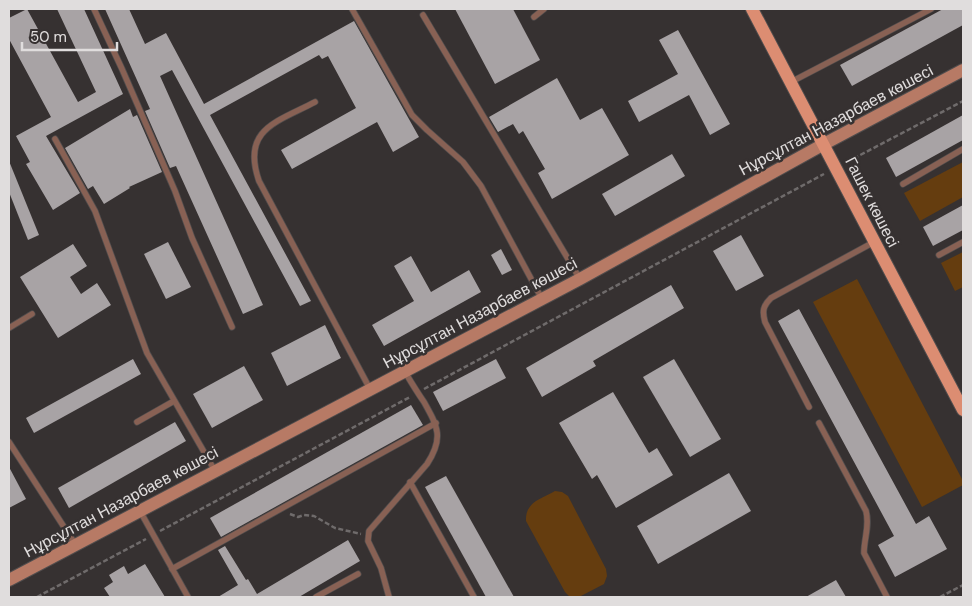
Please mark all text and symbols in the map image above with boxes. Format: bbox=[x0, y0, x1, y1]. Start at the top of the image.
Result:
scale bar bbox=[22, 20, 118, 52]
text: 50 m bbox=[30, 27, 67, 47]
street label: Нұрсұлтан Назарбаев көшесі bbox=[735, 60, 937, 180]
street label: Гашек көшесі bbox=[840, 153, 904, 251]
street label: Нұрсұлтан Назарбаев көшесі bbox=[379, 253, 581, 373]
street label: Нұрсұлтан Назарбаев көшесі bbox=[20, 442, 222, 562]

